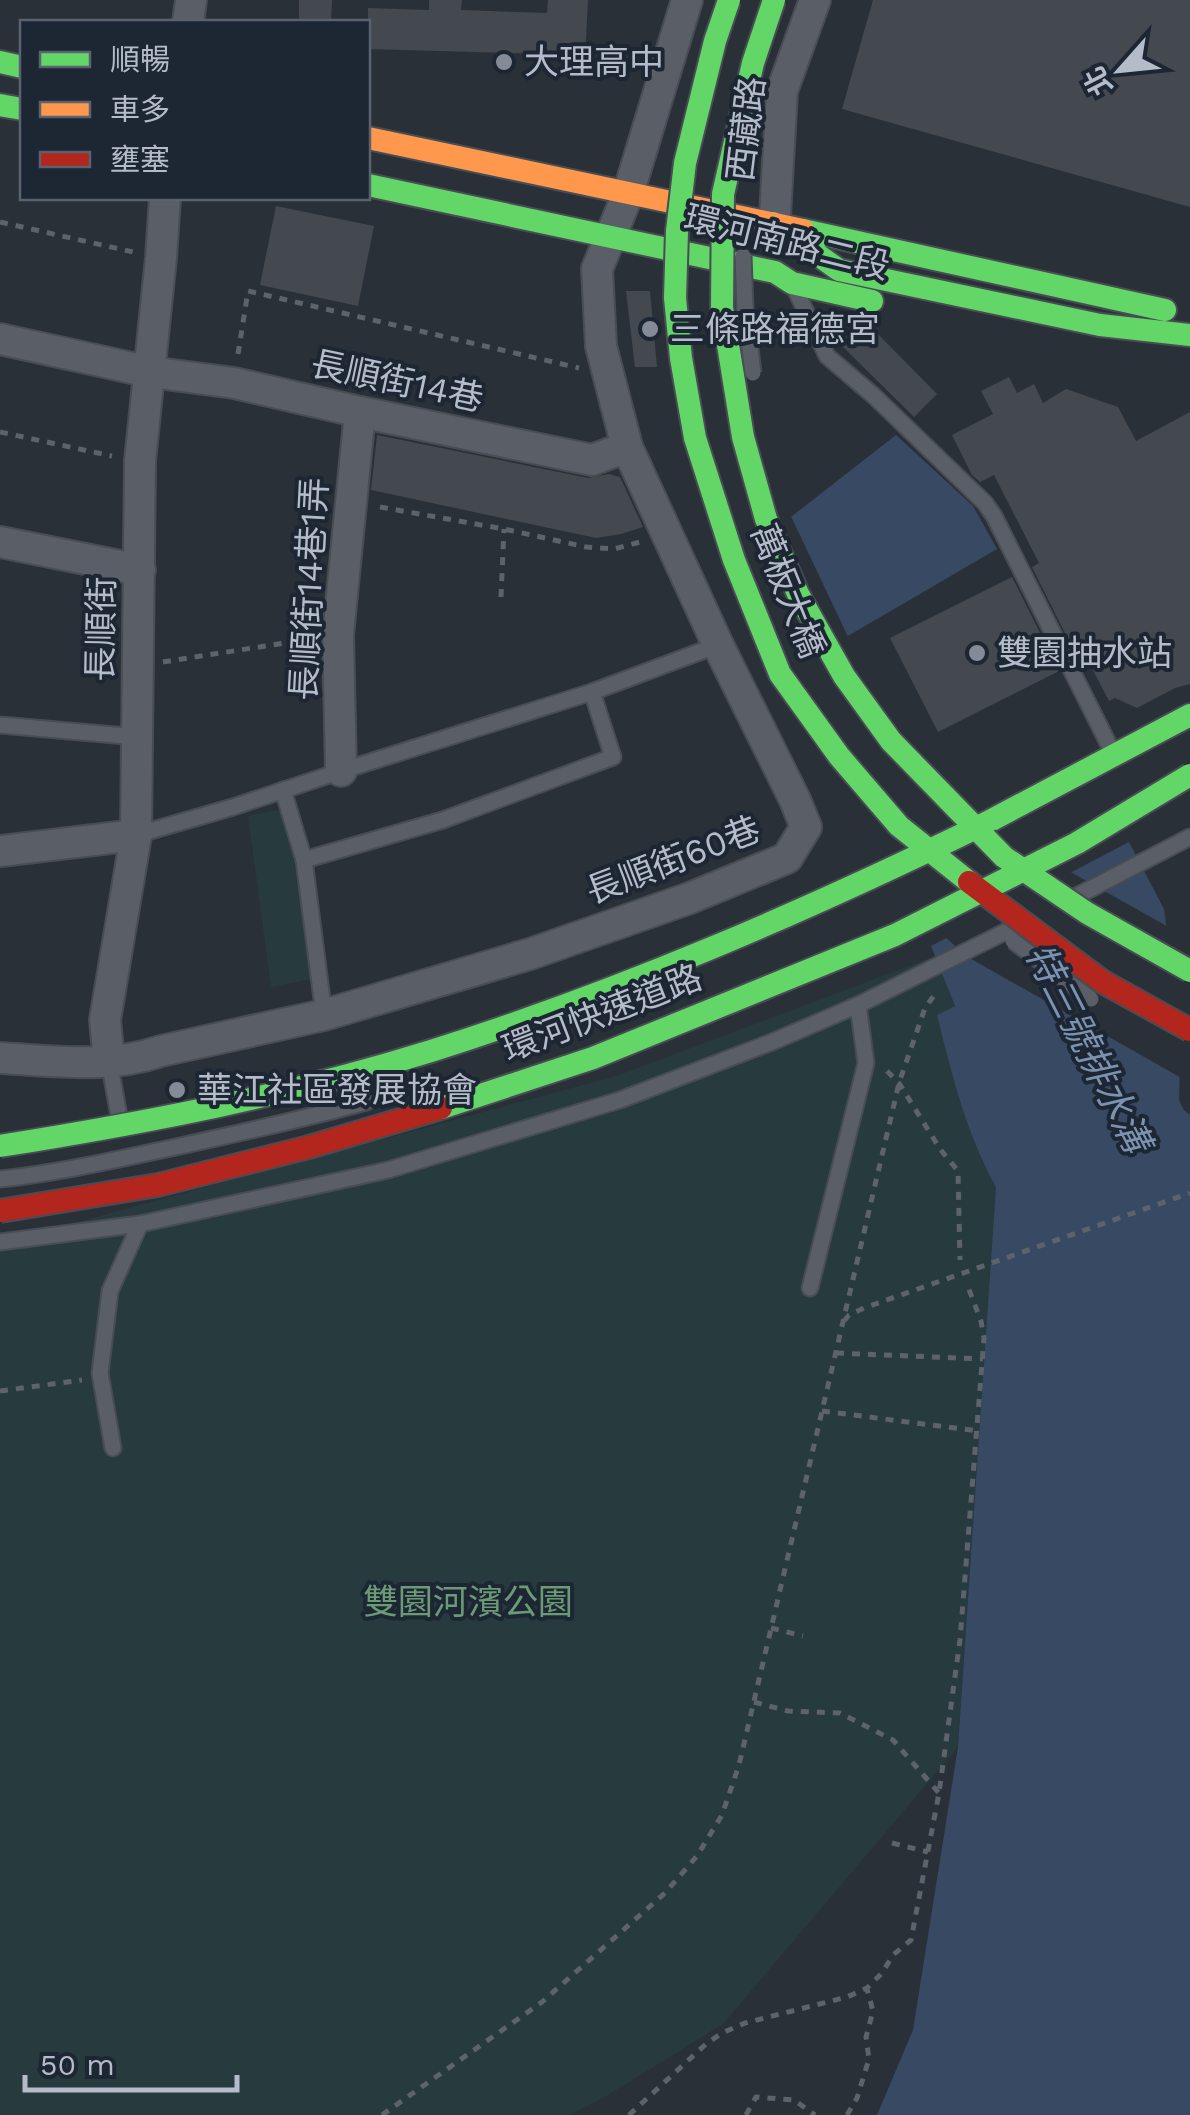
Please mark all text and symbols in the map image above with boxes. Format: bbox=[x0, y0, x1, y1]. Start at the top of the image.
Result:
legend bbox=[20, 20, 370, 200]
north arrow bbox=[1070, 20, 1170, 120]
place label: 大理高中 bbox=[524, 41, 664, 83]
text: 順暢 bbox=[110, 42, 170, 77]
marker: 大理高中 bbox=[493, 51, 515, 73]
text: 北 bbox=[1077, 61, 1119, 101]
street label: 西藏路 bbox=[719, 74, 773, 184]
text: 車多 bbox=[110, 92, 170, 127]
text: 壅塞 bbox=[110, 142, 170, 177]
street label: 環河南路二段 bbox=[680, 196, 894, 288]
place label: 三條路福德宮 bbox=[670, 308, 880, 350]
marker: 三條路福德宮 bbox=[639, 318, 661, 340]
street label: 長順街14巷 bbox=[307, 342, 487, 420]
street label: 長順街14巷1弄 bbox=[282, 476, 336, 702]
street label: 萬板大橋 bbox=[742, 518, 834, 664]
street label: 長順街 bbox=[79, 576, 123, 682]
place label: 雙園抽水站 bbox=[997, 632, 1172, 674]
marker: 雙園抽水站 bbox=[966, 642, 988, 664]
street label: 長順街60巷 bbox=[580, 808, 766, 912]
water label: 特三號排水溝 bbox=[1017, 936, 1162, 1164]
street label: 環河快速道路 bbox=[496, 956, 708, 1070]
place label: 華江社區發展協會 bbox=[197, 1069, 477, 1111]
marker: 華江社區發展協會 bbox=[166, 1079, 188, 1101]
park label: 雙園河濱公園 bbox=[363, 1581, 573, 1623]
scale bar bbox=[25, 2030, 238, 2092]
text: 50 m bbox=[40, 2047, 115, 2082]

